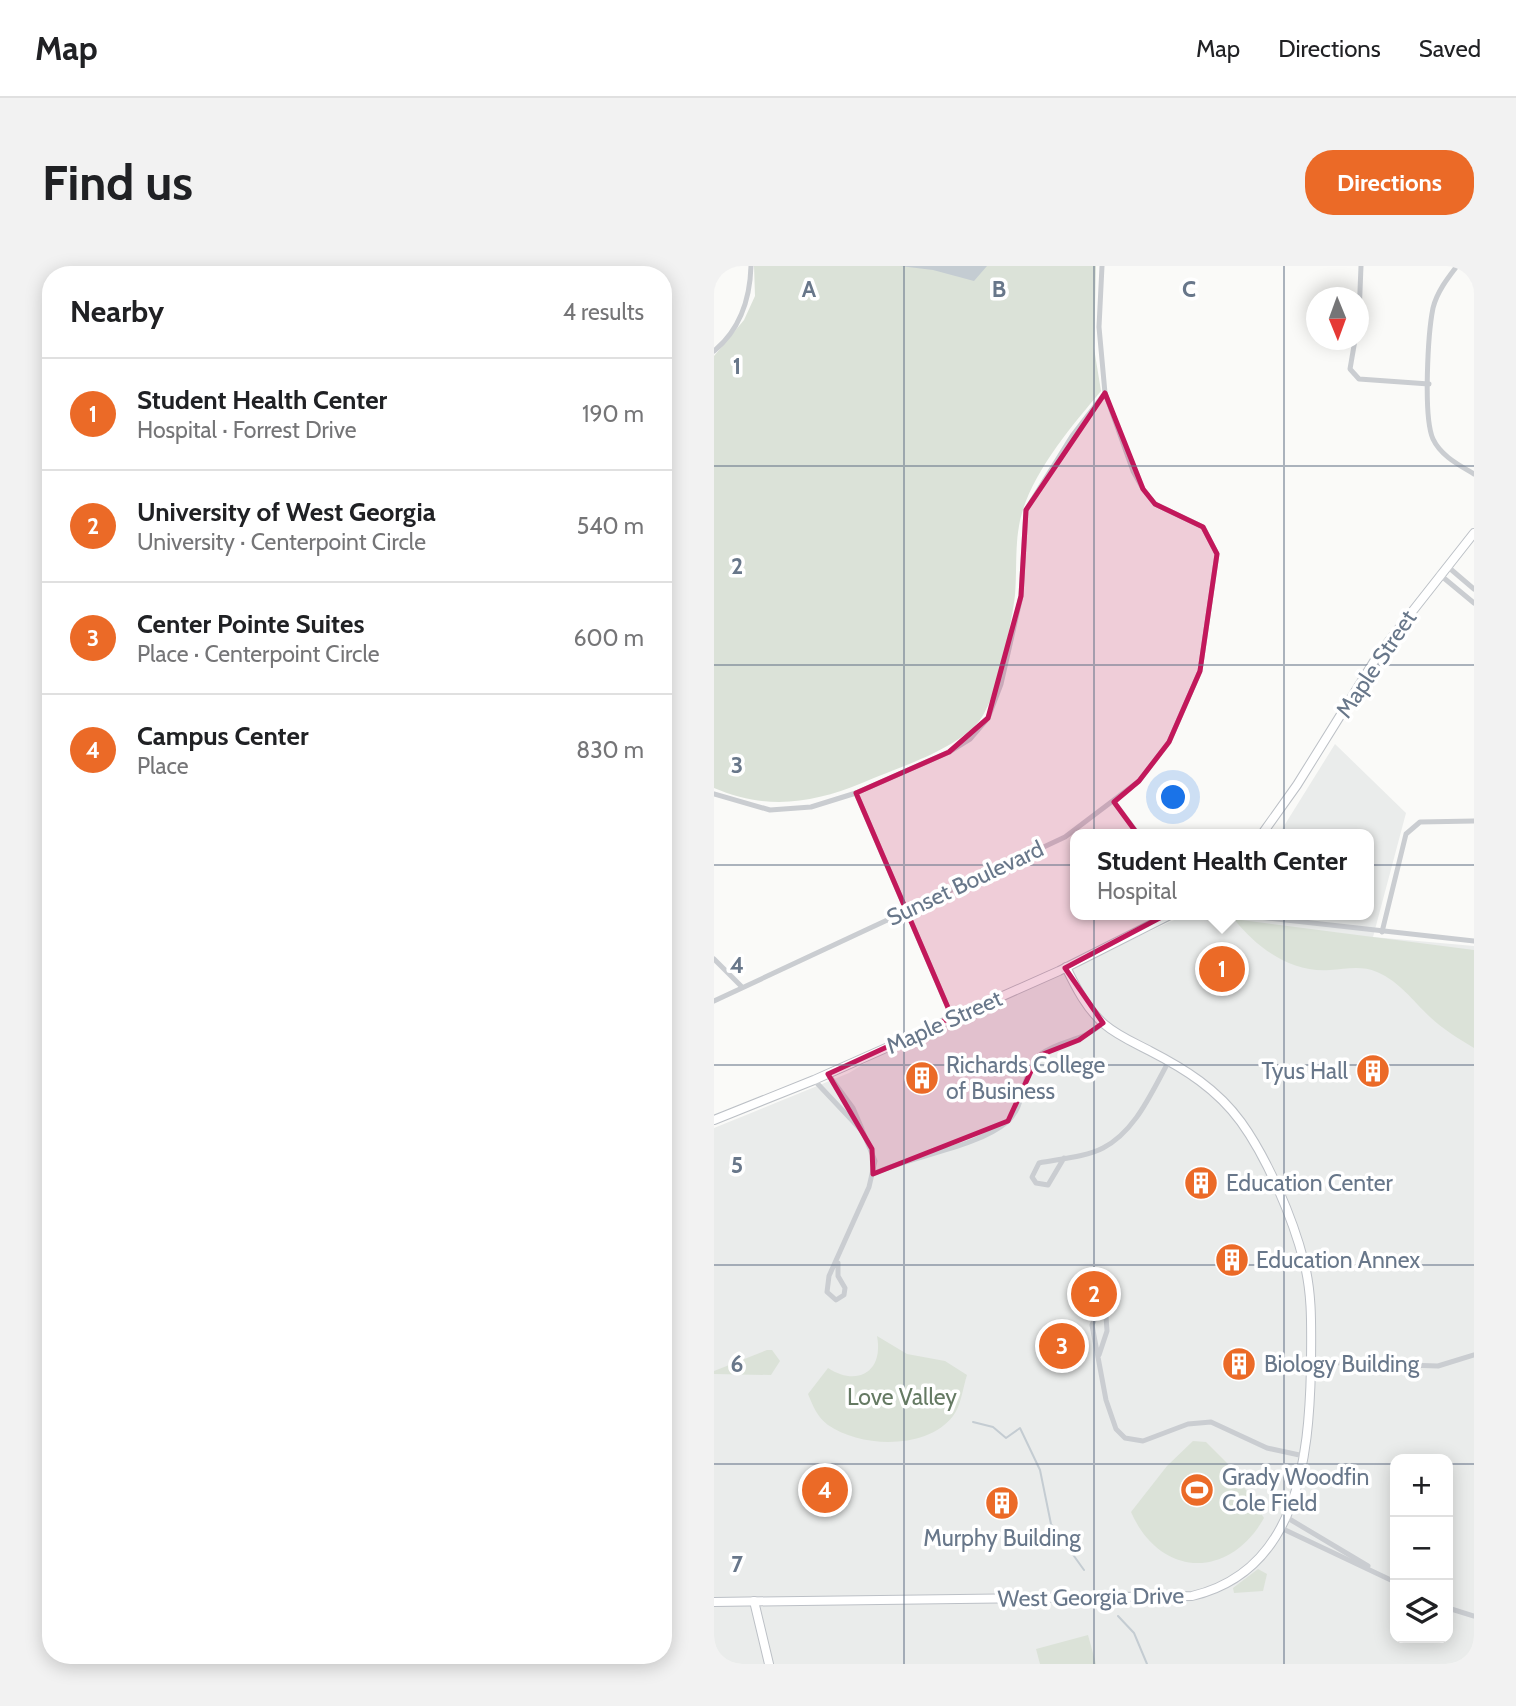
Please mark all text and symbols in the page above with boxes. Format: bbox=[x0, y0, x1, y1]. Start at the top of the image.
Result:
text: Map bbox=[35, 28, 98, 68]
text: Map bbox=[1196, 34, 1240, 63]
text: Directions bbox=[1278, 34, 1381, 63]
text: Saved bbox=[1419, 34, 1481, 63]
button: Directions bbox=[1305, 150, 1474, 215]
text: Find us bbox=[42, 153, 193, 212]
text: A bbox=[802, 275, 817, 303]
text: B bbox=[992, 275, 1006, 303]
text: C bbox=[1182, 275, 1196, 303]
north arrow bbox=[1306, 287, 1369, 350]
text: Nearby bbox=[70, 293, 164, 330]
text: 4 results bbox=[563, 298, 644, 326]
text: 1 bbox=[733, 352, 741, 380]
text: Student Health Center bbox=[137, 384, 387, 416]
text: 1 bbox=[89, 400, 97, 428]
text: 190 m bbox=[582, 400, 644, 428]
text: Hospital · Forrest Drive bbox=[137, 416, 357, 444]
text: University of West Georgia bbox=[137, 496, 436, 528]
text: 2 bbox=[87, 512, 99, 540]
text: 540 m bbox=[577, 512, 644, 540]
text: University · Centerpoint Circle bbox=[137, 528, 426, 556]
text: 2 bbox=[731, 552, 743, 580]
street label: Maple Street bbox=[1330, 605, 1422, 723]
text: Center Pointe Suites bbox=[137, 608, 364, 640]
text: 3 bbox=[87, 624, 99, 652]
text: 600 m bbox=[573, 624, 644, 652]
text: Place · Centerpoint Circle bbox=[137, 640, 380, 668]
text: Campus Center bbox=[137, 720, 309, 752]
text: 4 bbox=[86, 736, 100, 764]
text: 830 m bbox=[576, 736, 644, 764]
text: 3 bbox=[731, 751, 743, 779]
text: Place bbox=[137, 752, 189, 780]
your location bbox=[1156, 780, 1190, 814]
popup bbox=[1070, 829, 1374, 920]
street label: Sunset Boulevard bbox=[882, 834, 1048, 932]
text: Student Health Center bbox=[1097, 845, 1347, 877]
text: Hospital bbox=[1097, 877, 1177, 905]
pin: 1 bbox=[1199, 943, 1245, 995]
text: 4 bbox=[730, 951, 744, 979]
street label: Maple Street bbox=[882, 984, 1006, 1060]
place label: Richards College of Business bbox=[946, 1051, 1105, 1105]
building icon: Tyus Hall bbox=[1354, 1052, 1392, 1090]
place label: Tyus Hall bbox=[1261, 1057, 1349, 1085]
building icon: Richards College of Business bbox=[903, 1059, 941, 1097]
text: 5 bbox=[731, 1151, 743, 1179]
building icon: Education Center bbox=[1182, 1164, 1220, 1202]
place label: Education Center bbox=[1226, 1169, 1393, 1197]
building icon: Education Annex bbox=[1213, 1241, 1251, 1279]
place label: Education Annex bbox=[1256, 1246, 1420, 1274]
pin: 2 bbox=[1071, 1268, 1117, 1320]
pin: 3 bbox=[1039, 1320, 1085, 1372]
building icon: Biology Building bbox=[1220, 1345, 1258, 1383]
text: 6 bbox=[731, 1350, 743, 1378]
place label: Biology Building bbox=[1264, 1350, 1420, 1378]
park label: Love Valley bbox=[847, 1383, 957, 1411]
map controls bbox=[1390, 1454, 1453, 1643]
button: + bbox=[1390, 1454, 1453, 1517]
place label: Grady Woodfin Cole Field bbox=[1222, 1463, 1369, 1517]
pin: 4 bbox=[802, 1464, 848, 1516]
sports icon: Grady Woodfin Cole Field bbox=[1178, 1471, 1216, 1509]
building icon: Murphy Building bbox=[983, 1484, 1021, 1522]
button: − bbox=[1390, 1517, 1453, 1580]
place label: Murphy Building bbox=[923, 1524, 1081, 1552]
text: 7 bbox=[731, 1550, 743, 1578]
button: layers bbox=[1390, 1580, 1453, 1643]
street label: West Georgia Drive bbox=[997, 1581, 1185, 1613]

